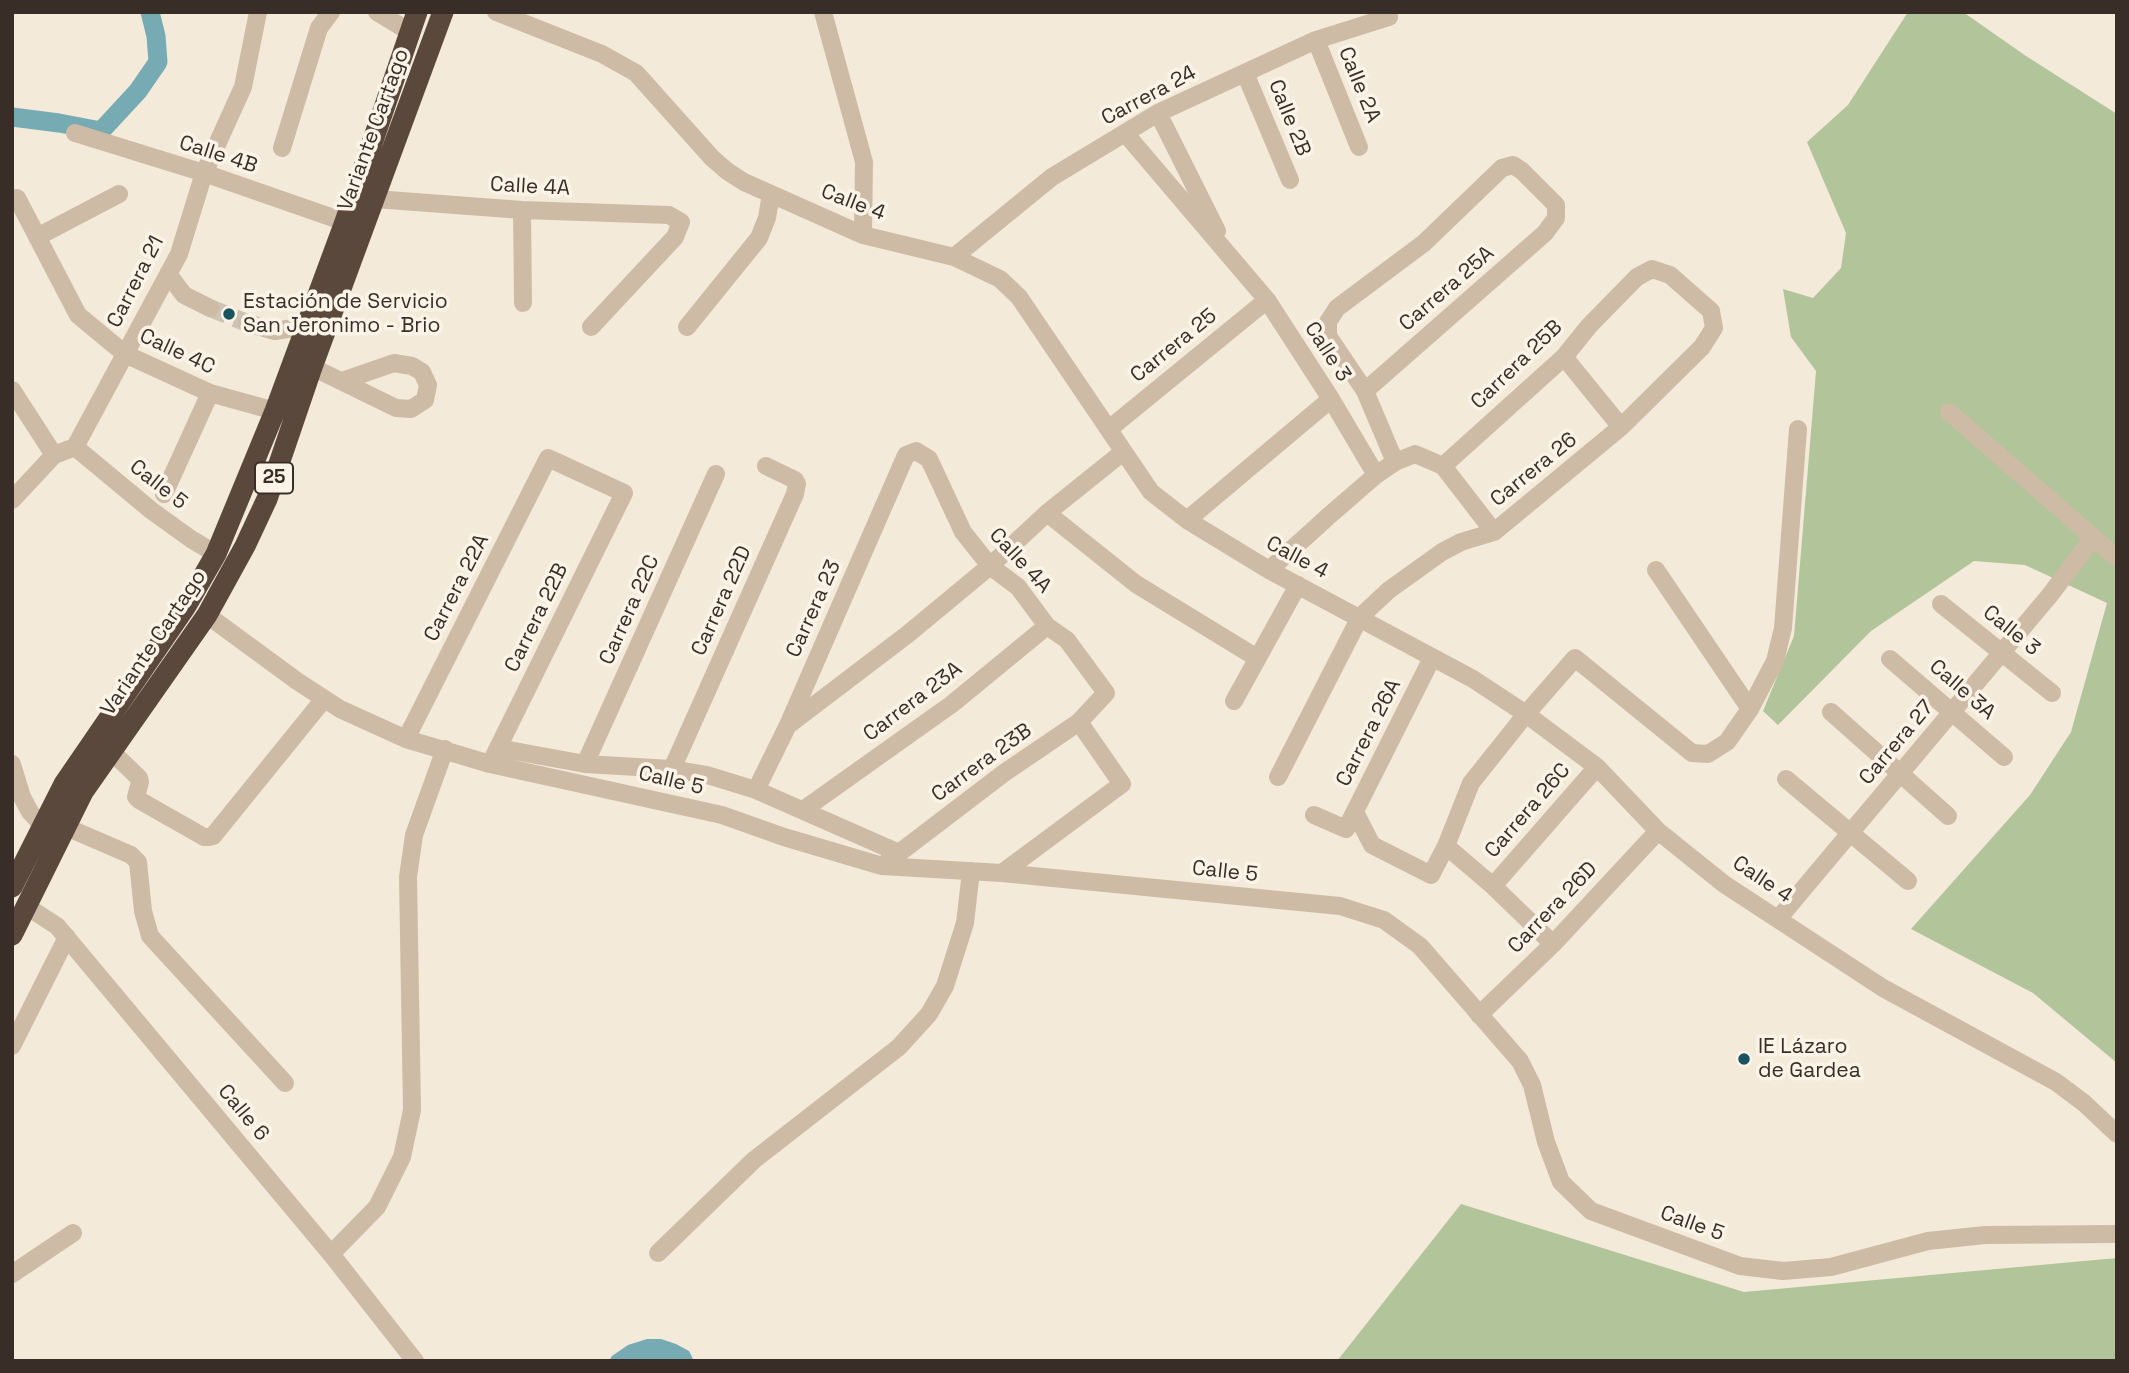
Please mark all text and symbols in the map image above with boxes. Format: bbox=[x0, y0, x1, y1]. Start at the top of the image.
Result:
street label: Calle 2A bbox=[1332, 43, 1386, 127]
street label: Variante Cartago bbox=[333, 46, 415, 214]
street label: Carrera 24 bbox=[1097, 61, 1201, 131]
street label: Calle 2B bbox=[1262, 76, 1316, 160]
street label: Calle 4B bbox=[176, 131, 260, 179]
street label: Calle 4A bbox=[489, 172, 571, 202]
street label: Calle 4 bbox=[817, 179, 889, 227]
street label: Carrera 21 bbox=[102, 232, 170, 332]
street label: Carrera 25A bbox=[1395, 241, 1499, 337]
place label: Estación de Servicio San Jeronimo - Brio bbox=[243, 289, 448, 339]
street label: Carrera 25 bbox=[1126, 304, 1222, 388]
marker: Estación de Servicio San Jeronimo - Brio bbox=[221, 306, 237, 322]
street label: Carrera 25B bbox=[1466, 315, 1568, 415]
street label: Calle 3 bbox=[1298, 317, 1356, 387]
street label: Calle 4C bbox=[135, 324, 219, 380]
street label: Carrera 26 bbox=[1486, 427, 1582, 513]
street label: Calle 5 bbox=[124, 455, 192, 515]
road number: 25 bbox=[255, 463, 293, 494]
street label: Calle 4A bbox=[983, 523, 1057, 599]
street label: Carrera 22A bbox=[419, 530, 495, 646]
street label: Calle 4 bbox=[1262, 531, 1332, 585]
street label: Carrera 22D bbox=[687, 542, 757, 660]
street label: Carrera 22C bbox=[595, 551, 665, 669]
street label: Carrera 23 bbox=[781, 556, 847, 662]
street label: Carrera 22B bbox=[500, 560, 574, 676]
street label: Variante Cartago bbox=[96, 565, 212, 721]
street label: Calle 3 bbox=[1977, 600, 2045, 662]
street label: Calle 3A bbox=[1924, 654, 2000, 726]
street label: Carrera 23A bbox=[859, 657, 967, 747]
street label: Carrera 26A bbox=[1331, 675, 1407, 791]
street label: Carrera 27 bbox=[1854, 696, 1940, 790]
street label: Carrera 23B bbox=[927, 718, 1037, 808]
street label: Carrera 26C bbox=[1480, 758, 1576, 864]
street label: Calle 5 bbox=[636, 761, 706, 801]
street label: Calle 4 bbox=[1727, 851, 1797, 909]
street label: Calle 5 bbox=[1191, 856, 1259, 888]
street label: Carrera 26D bbox=[1503, 857, 1603, 959]
place label: IE Lázaro de Gardea bbox=[1758, 1034, 1861, 1084]
marker: IE Lázaro de Gardea bbox=[1736, 1051, 1752, 1067]
street label: Calle 6 bbox=[212, 1079, 274, 1147]
street label: Calle 5 bbox=[1657, 1201, 1727, 1247]

